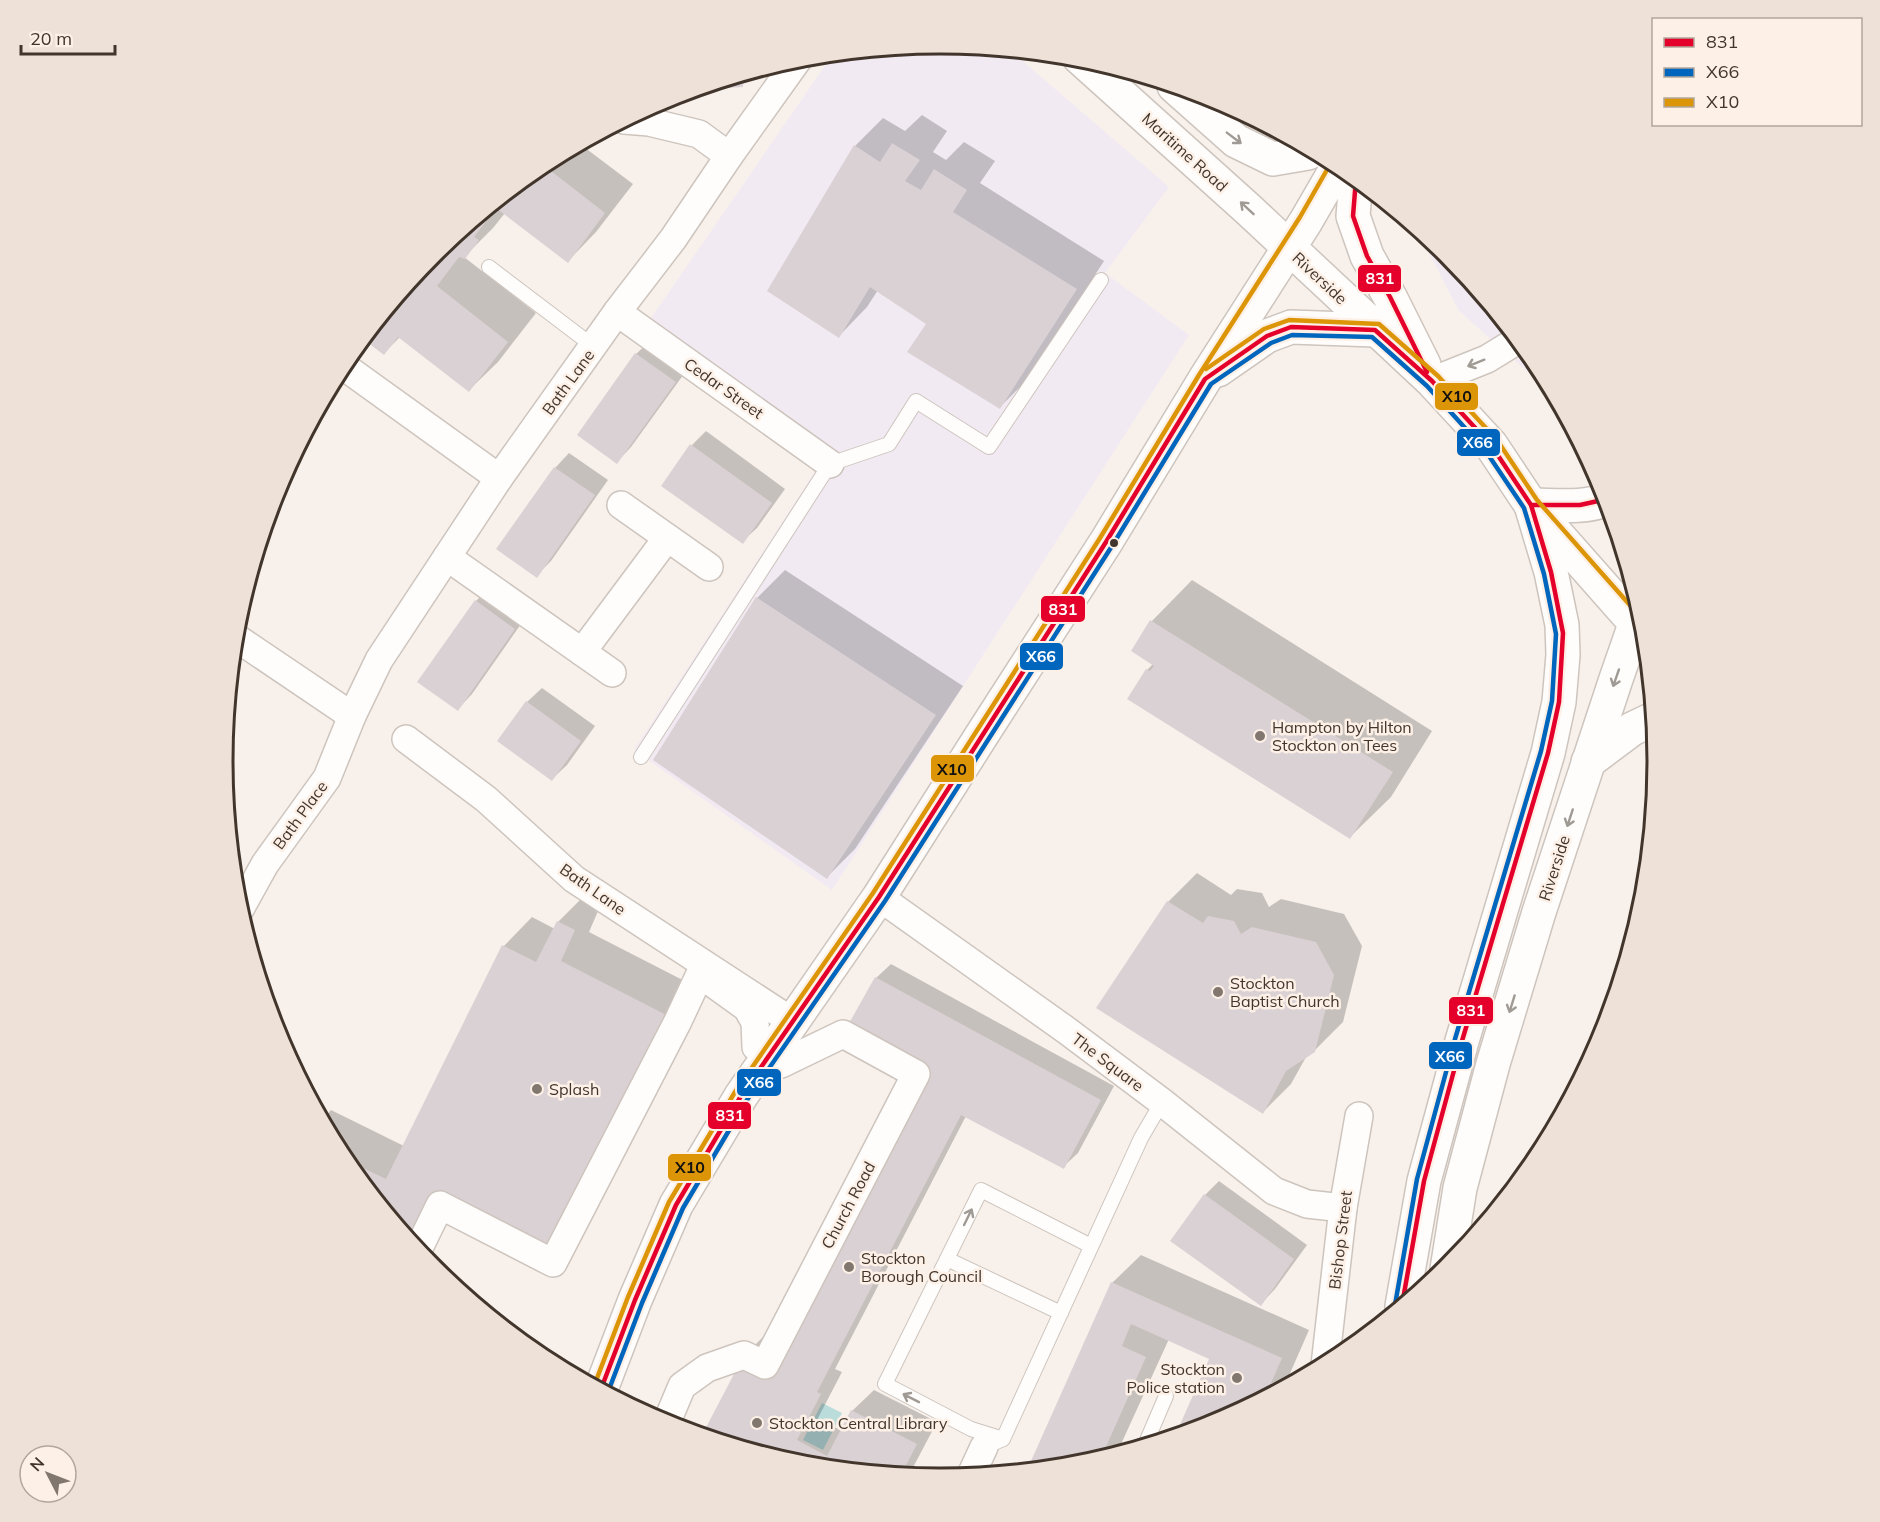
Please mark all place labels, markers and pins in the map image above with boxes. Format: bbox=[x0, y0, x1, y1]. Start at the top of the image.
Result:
unlabelled marker bbox=[1108, 537, 1120, 549]
place label: Hampton by Hilton Stockton on Tees bbox=[1272, 717, 1412, 755]
marker: Hampton by Hilton Stockton on Tees bbox=[1253, 729, 1267, 743]
place label: Stockton Baptist Church bbox=[1230, 973, 1340, 1011]
marker: Stockton Baptist Church bbox=[1211, 985, 1225, 999]
place label: Splash bbox=[549, 1079, 599, 1099]
marker: Splash bbox=[530, 1082, 544, 1096]
place label: Stockton Borough Council bbox=[861, 1248, 982, 1286]
marker: Stockton Borough Council bbox=[842, 1260, 856, 1274]
place label: Stockton Police station bbox=[1127, 1359, 1225, 1397]
marker: Stockton Police station bbox=[1230, 1371, 1244, 1385]
place label: Stockton Central Library bbox=[769, 1413, 948, 1433]
marker: Stockton Central Library bbox=[750, 1416, 764, 1430]

